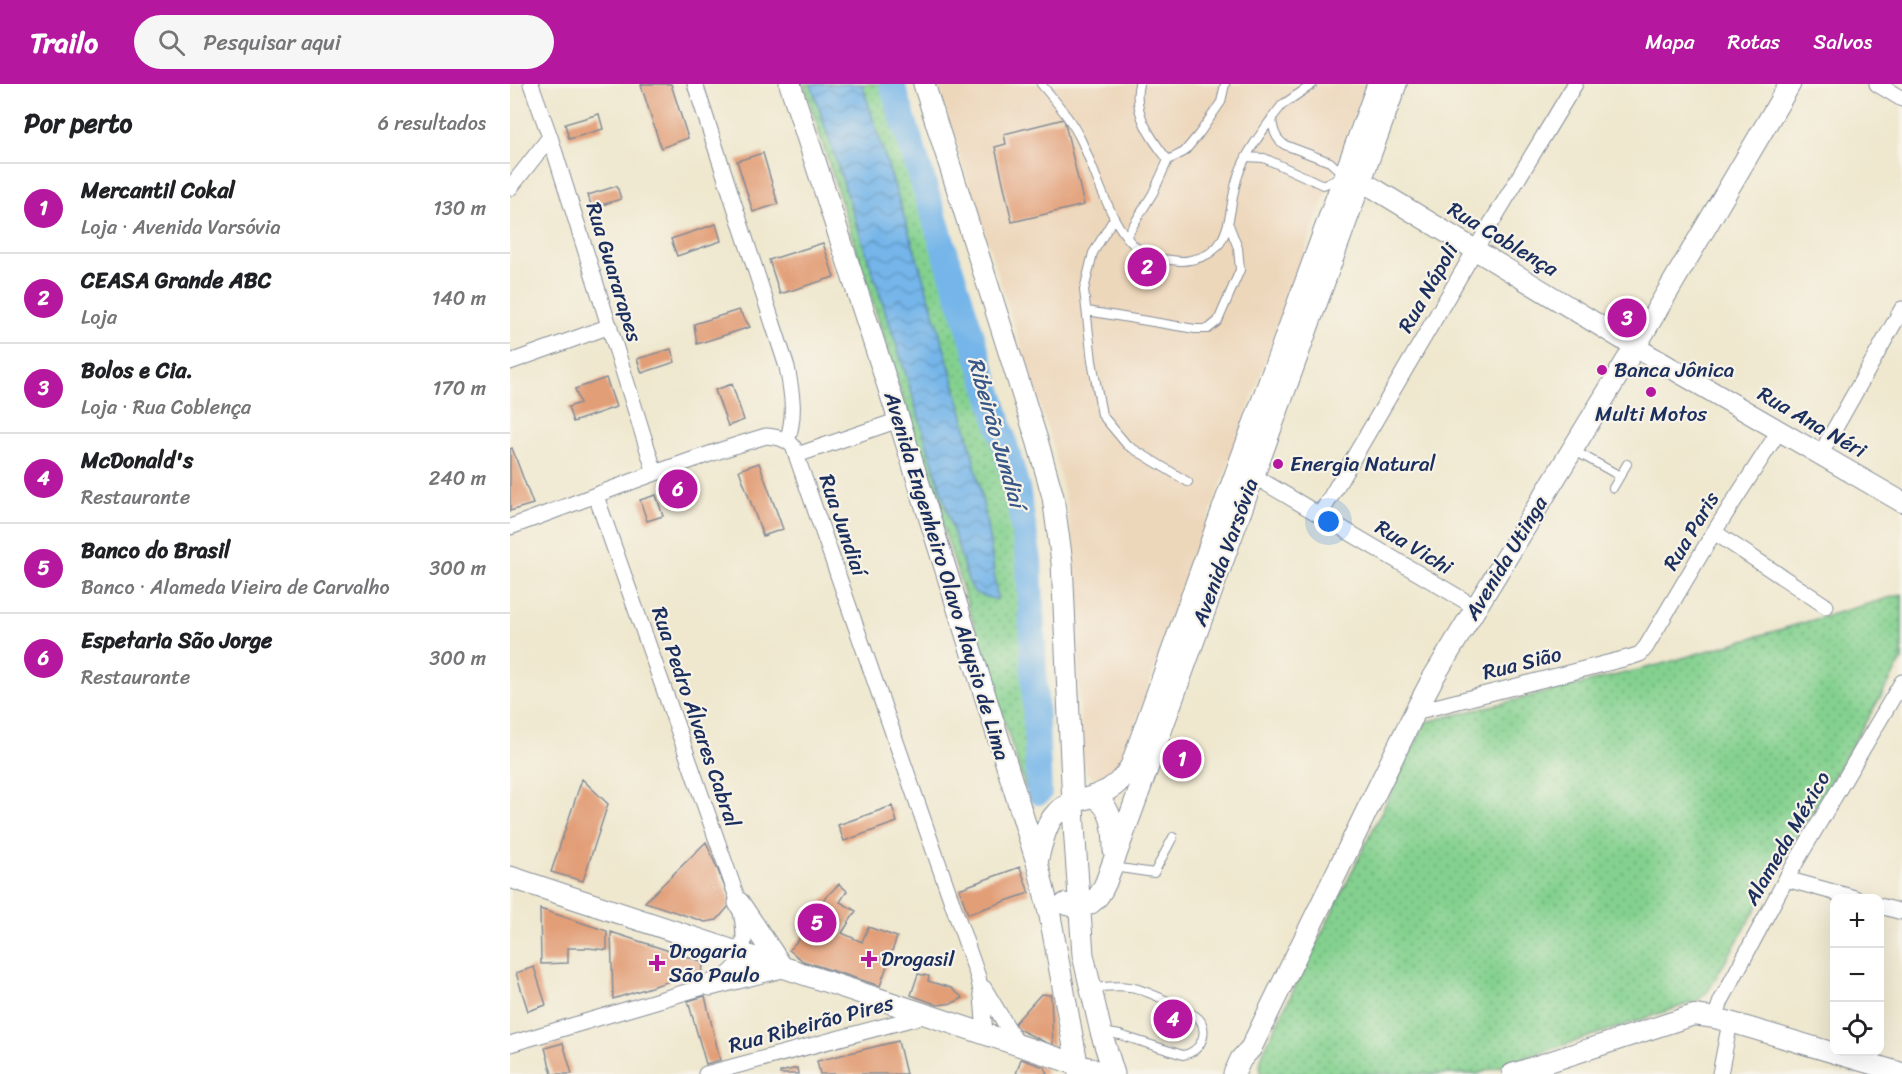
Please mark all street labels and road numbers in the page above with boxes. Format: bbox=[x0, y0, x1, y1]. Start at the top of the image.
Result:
street label: Rua Coblença bbox=[1440, 191, 1566, 288]
street label: Rua Guararapes bbox=[575, 197, 653, 347]
street label: Rua Nápoli bbox=[1387, 235, 1470, 340]
street label: Rua Ana Néri bbox=[1750, 375, 1875, 469]
street label: Avenida Engenheiro Olavo Alaysio de Lima bbox=[872, 386, 1021, 766]
street label: Rua Jundiaí bbox=[808, 469, 879, 583]
street label: Avenida Varsóvia bbox=[1180, 472, 1270, 632]
street label: Rua Paris bbox=[1652, 484, 1730, 578]
street label: Avenida Utinga bbox=[1453, 488, 1559, 629]
street label: Rua Vichi bbox=[1368, 509, 1461, 586]
street label: Rua Pedro Álvares Cabral bbox=[640, 601, 752, 834]
street label: Rua Sião bbox=[1478, 635, 1566, 691]
street label: Alameda México bbox=[1733, 763, 1841, 913]
street label: Rua Ribeirão Pires bbox=[724, 984, 898, 1064]

